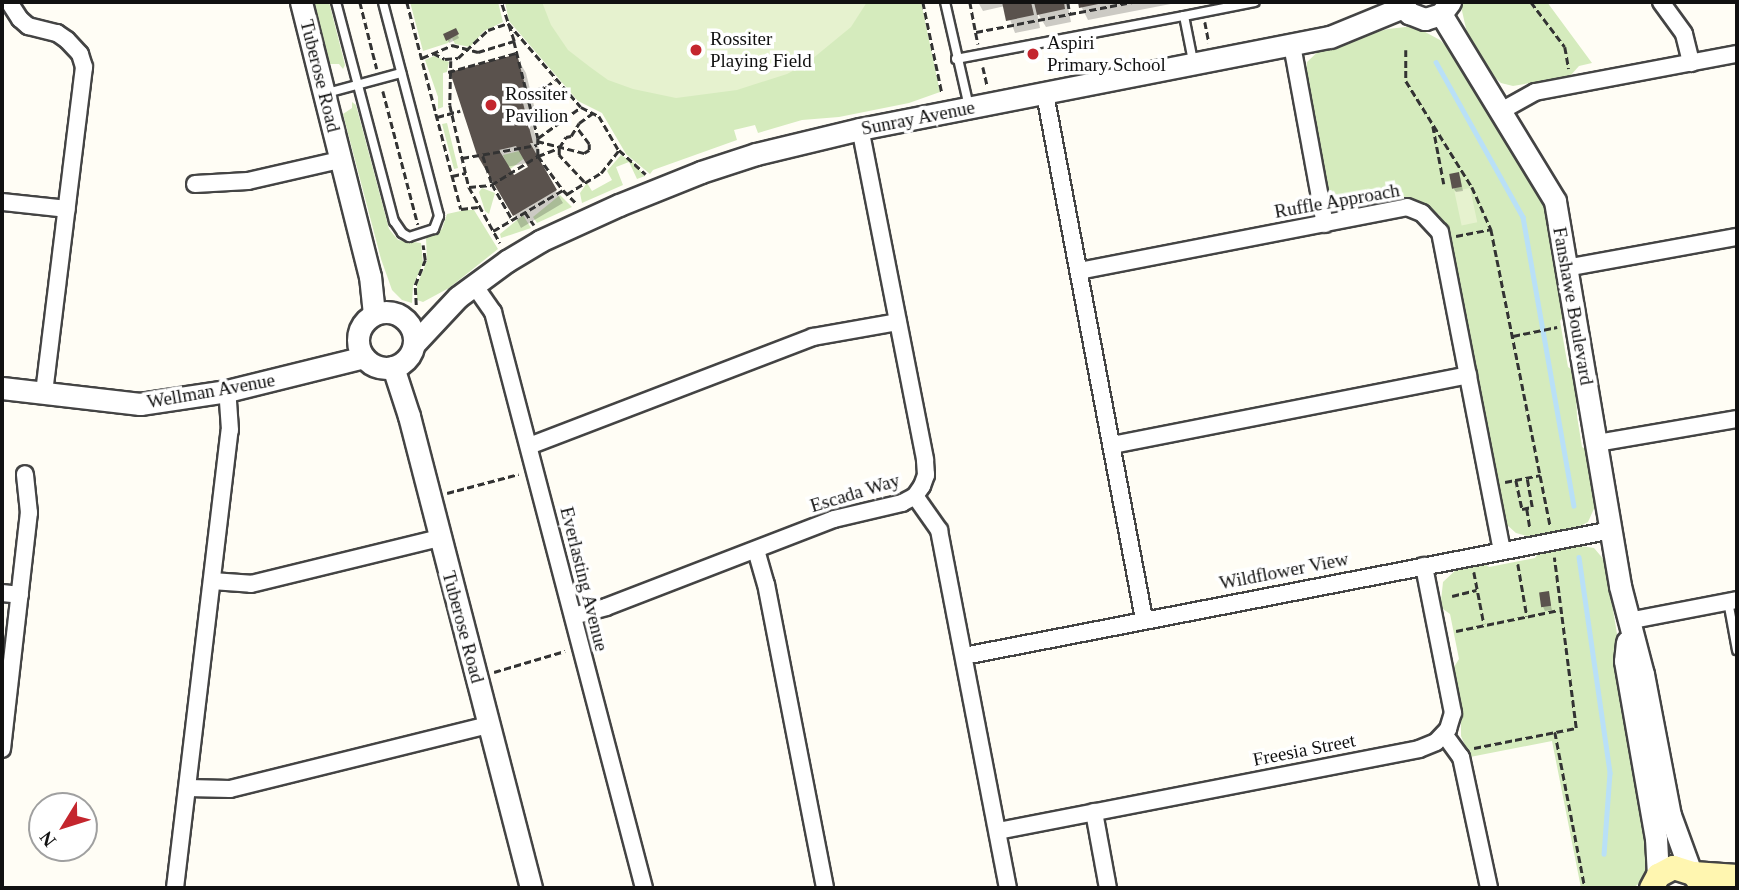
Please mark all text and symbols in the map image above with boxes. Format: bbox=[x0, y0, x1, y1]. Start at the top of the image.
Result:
street label: Tuberose Road bbox=[295, 18, 345, 134]
place label: Rossiter Playing Field bbox=[710, 28, 812, 72]
place label: Aspiri Primary School bbox=[1047, 32, 1166, 76]
marker: Rossiter Playing Field bbox=[688, 42, 704, 58]
marker: Aspiri Primary School bbox=[1025, 46, 1041, 62]
place label: Rossiter Pavilion bbox=[505, 83, 568, 127]
street label: Sunray Avenue bbox=[859, 96, 977, 140]
marker: Rossiter Pavilion bbox=[483, 97, 499, 113]
street label: Ruffle Approach bbox=[1272, 179, 1402, 223]
street label: Fanshawe Boulevard bbox=[1548, 225, 1598, 387]
street label: Wellman Avenue bbox=[145, 368, 277, 414]
street label: Escada Way bbox=[807, 469, 903, 517]
street label: Everlasting Avenue bbox=[555, 504, 613, 654]
street label: Wildflower View bbox=[1217, 547, 1351, 595]
street label: Tuberose Road bbox=[437, 569, 489, 685]
street label: Freesia Street bbox=[1251, 729, 1357, 771]
north arrow bbox=[28, 792, 98, 862]
text: N bbox=[35, 827, 60, 851]

